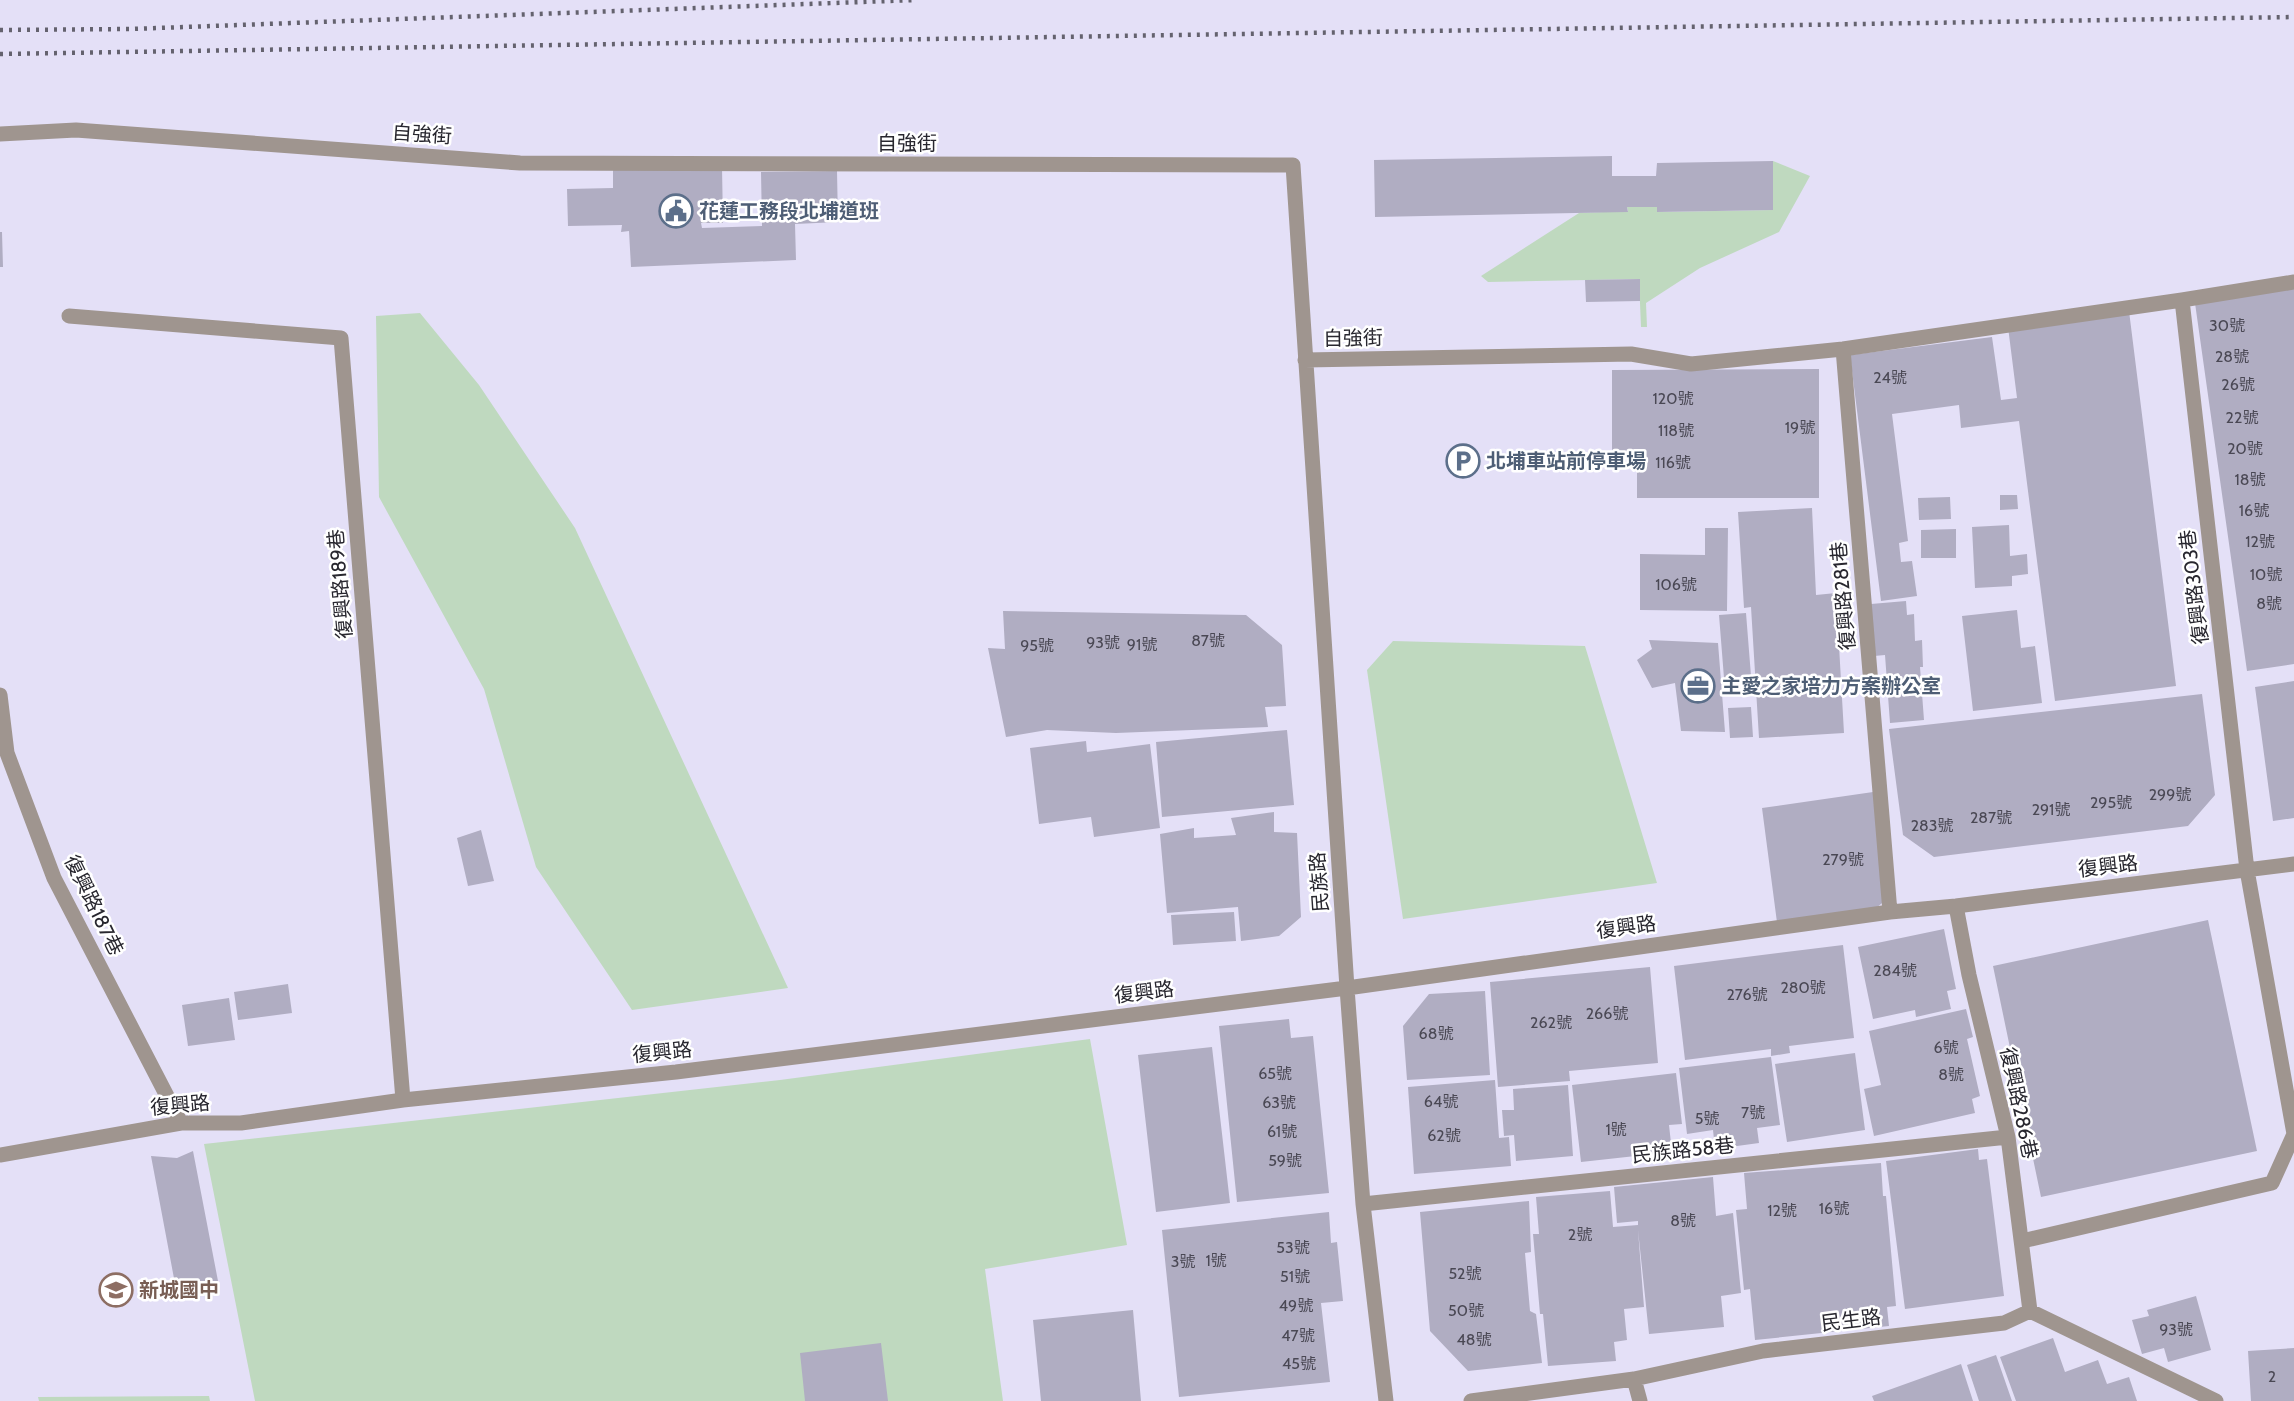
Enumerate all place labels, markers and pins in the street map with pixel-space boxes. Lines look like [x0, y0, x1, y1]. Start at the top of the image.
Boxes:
public building icon: 花蓮工務段北埔道班 [658, 193, 694, 229]
place label: 花蓮工務段北埔道班 [699, 199, 879, 223]
parking icon: 北埔車站前停車場 [1445, 443, 1481, 479]
place label: 北埔車站前停車場 [1486, 449, 1646, 473]
office icon: 主愛之家培力方案辦公室 [1680, 668, 1716, 704]
place label: 主愛之家培力方案辦公室 [1721, 674, 1941, 698]
school or university icon: 新城國中 [98, 1272, 134, 1308]
place label: 新城國中 [139, 1278, 219, 1302]

